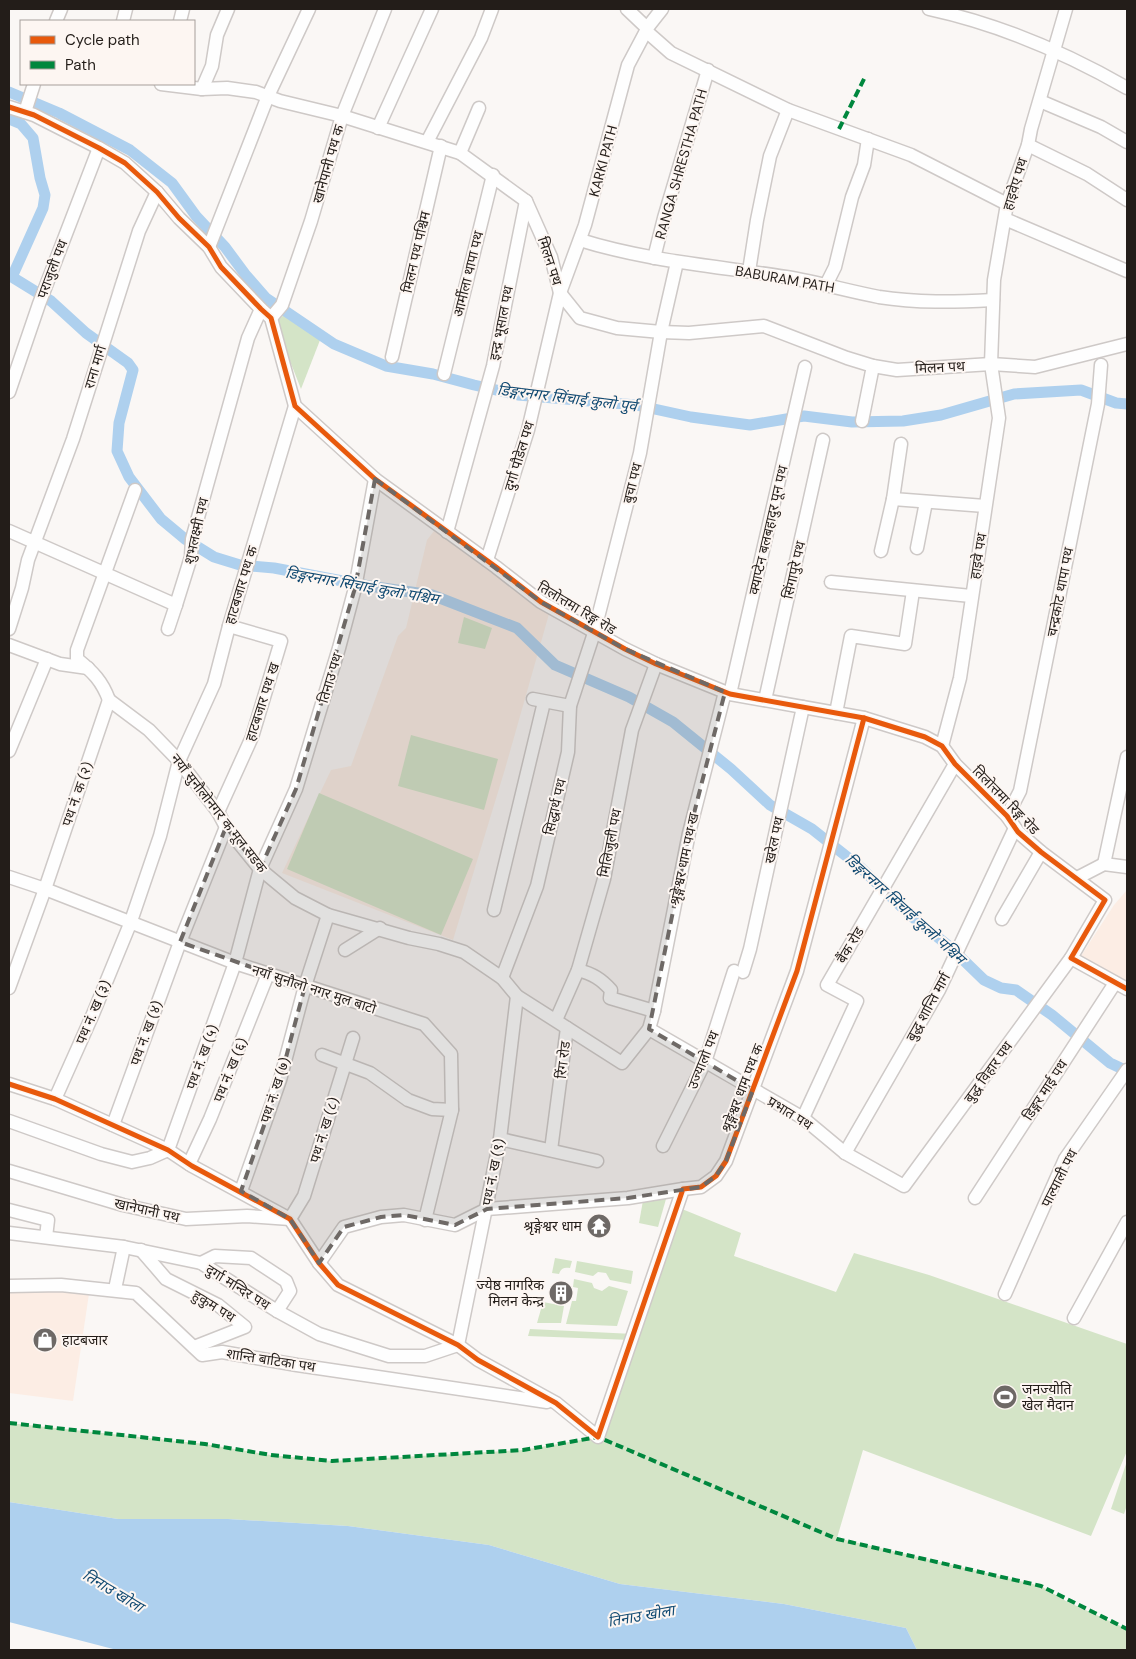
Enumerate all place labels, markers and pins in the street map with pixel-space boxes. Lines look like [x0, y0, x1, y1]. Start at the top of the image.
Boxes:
temple icon: श्रृङ्गेश्वर धाम [586, 1213, 612, 1239]
place label: श्रृङ्गेश्वर धाम [524, 1217, 583, 1236]
place label: ज्येष्ठ नागरिक मिलन केन्द्र [477, 1276, 545, 1310]
building icon: ज्येष्ठ नागरिक मिलन केन्द्र [548, 1280, 574, 1306]
shop icon: हाटबजार [32, 1327, 58, 1353]
place label: हाटबजार [62, 1331, 108, 1349]
place label: जनज्योति खेल मैदान [1022, 1380, 1074, 1414]
sports icon: जनज्योति खेल मैदान [992, 1384, 1018, 1410]

